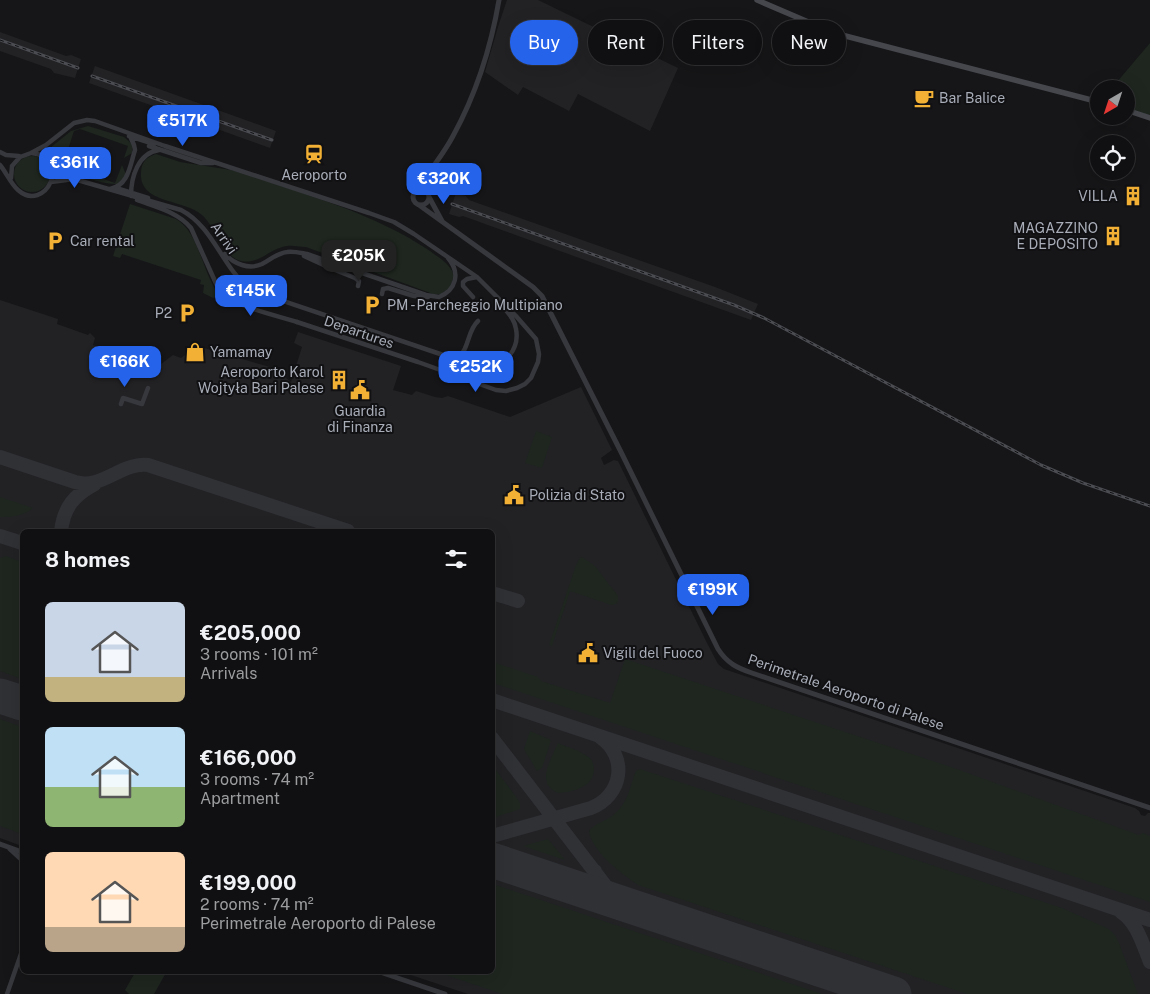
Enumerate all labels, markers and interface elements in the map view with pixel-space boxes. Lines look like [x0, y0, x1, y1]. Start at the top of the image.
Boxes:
chip: Buy [510, 20, 578, 65]
chip: Rent [588, 20, 663, 65]
chip: Filters [673, 20, 762, 65]
chip: New [772, 20, 846, 65]
north arrow [1090, 80, 1135, 125]
map controls [1090, 80, 1135, 180]
cafe icon: Bar Balice [913, 87, 935, 109]
place label: Bar Balice [939, 90, 1005, 106]
pin: €517K [148, 104, 218, 147]
text: €517K [158, 111, 208, 130]
button: locate [1090, 135, 1135, 180]
station icon: Aeroporto [303, 143, 325, 165]
pin: €361K [40, 146, 110, 189]
text: €361K [50, 153, 100, 172]
pin: €320K [409, 162, 479, 205]
place label: Aeroporto [281, 167, 347, 183]
text: €320K [417, 169, 471, 188]
building icon: VILLA [1122, 185, 1144, 207]
place label: VILLA [1078, 188, 1118, 204]
street label: Arrivi [207, 219, 241, 257]
place label: MAGAZZINO E DEPOSITO [1013, 220, 1098, 252]
building icon: MAGAZZINO E DEPOSITO [1102, 225, 1124, 247]
parking icon: Car rental [44, 230, 66, 252]
place label: Car rental [70, 233, 135, 249]
pin: €205K [324, 240, 394, 282]
text: €205K [332, 246, 386, 265]
pin: €145K [216, 274, 286, 317]
text: €145K [226, 281, 276, 300]
parking icon: PM - Parcheggio Multipiano [361, 294, 383, 316]
place label: PM - Parcheggio Multipiano [387, 297, 563, 313]
parking icon: P2 [176, 302, 198, 324]
place label: P2 [155, 305, 172, 321]
street label: Departures [322, 313, 396, 351]
shop icon: Yamamay [184, 341, 206, 363]
place label: Yamamay [210, 344, 273, 360]
pin: €166K [90, 346, 160, 388]
pin: €252K [441, 350, 511, 393]
text: €166K [100, 352, 150, 371]
text: €252K [449, 357, 503, 376]
place label: Aeroporto Karol Wojtyła Bari Palese [198, 364, 324, 396]
building icon: Aeroporto Karol Wojtyła Bari Palese [328, 369, 350, 391]
public building icon: Guardia di Finanza [349, 379, 371, 401]
place label: Guardia di Finanza [327, 403, 393, 435]
public building icon: Polizia di Stato [503, 484, 525, 506]
place label: Polizia di Stato [529, 487, 625, 503]
icon: filters [442, 545, 470, 573]
text: 8 homes [45, 547, 130, 572]
pin: €199K [678, 574, 748, 616]
text: €199K [688, 580, 738, 599]
text: €205,000 [200, 620, 301, 645]
icon: home [85, 622, 145, 682]
public building icon: Vigili del Fuoco [577, 642, 599, 664]
text: 3 rooms · 101 m² [200, 645, 318, 664]
place label: Vigili del Fuoco [603, 645, 703, 661]
street label: Perimetrale Aeroporto di Palese [746, 651, 946, 733]
text: Arrivals [200, 664, 257, 683]
text: €166,000 [200, 745, 297, 770]
icon: home [85, 747, 145, 807]
text: 3 rooms · 74 m² [200, 770, 314, 789]
text: Apartment [200, 789, 280, 808]
text: €199,000 [200, 870, 297, 895]
icon: home [85, 872, 145, 932]
text: 2 rooms · 74 m² [200, 895, 314, 914]
text: Perimetrale Aeroporto di Palese [200, 914, 436, 933]

